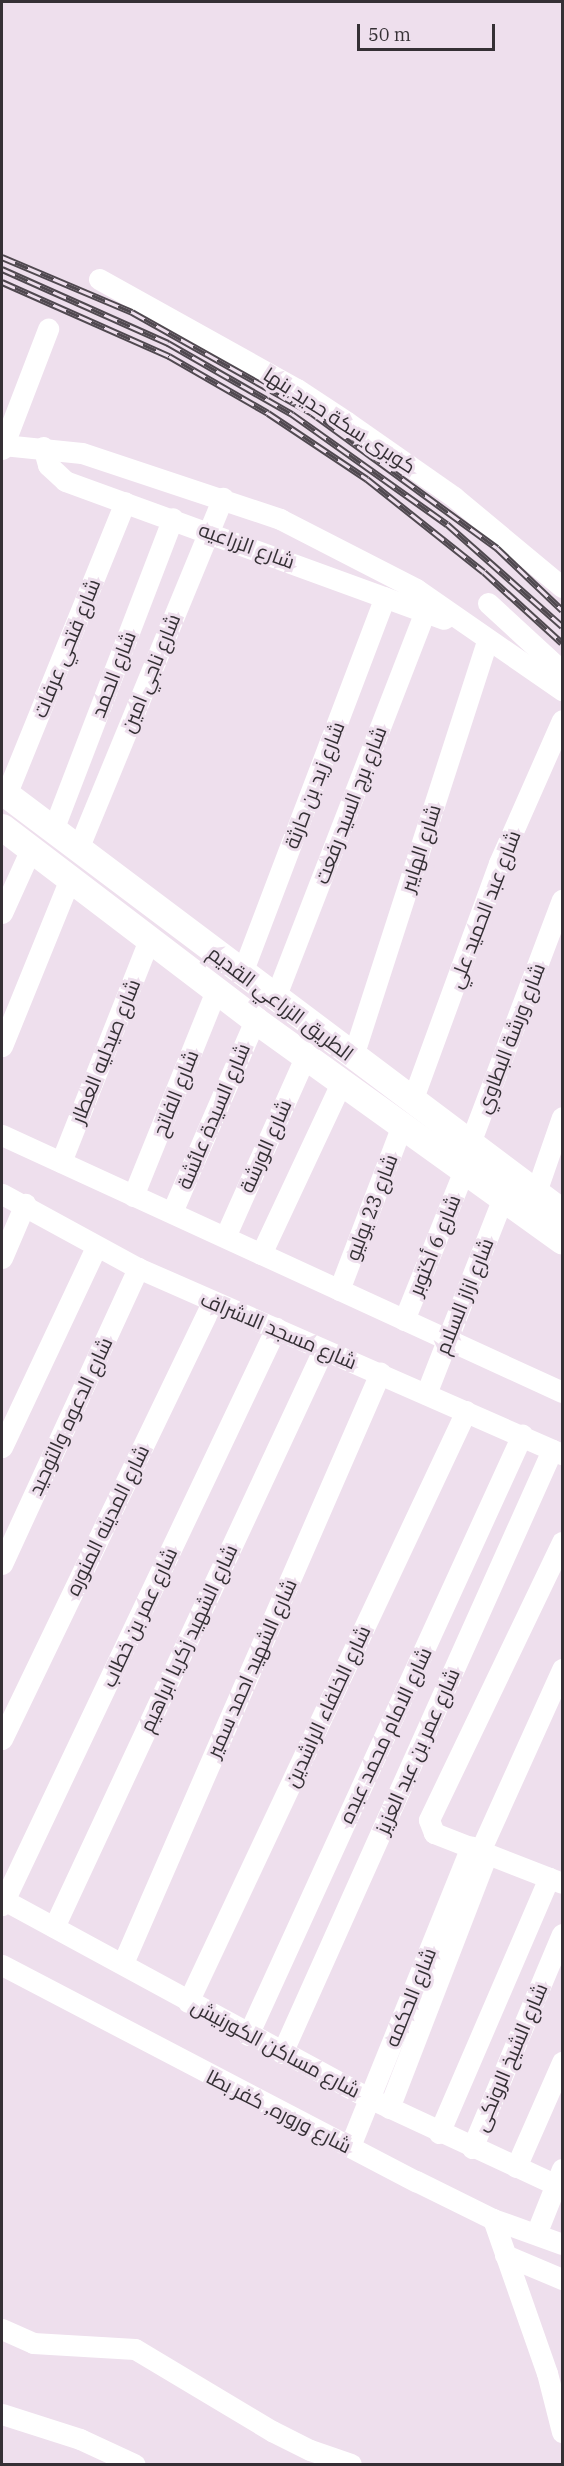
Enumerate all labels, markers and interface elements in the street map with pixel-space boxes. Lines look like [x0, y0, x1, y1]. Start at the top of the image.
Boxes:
scale bar [360, 12, 498, 50]
text: 50 m [368, 23, 411, 46]
street label: كوبرى سكة حديد بنها [259, 362, 421, 478]
street label: شارع الزراعيه [196, 517, 298, 573]
street label: شارع فتحي عرفات [27, 575, 105, 721]
street label: شارع ناجي امين [115, 610, 185, 736]
street label: شارع الحمد [86, 627, 140, 721]
street label: شارع زيد بن حارثة [279, 718, 349, 852]
street label: شارع برج السيد رفعت [309, 723, 391, 887]
street label: شارع الهايبر [395, 801, 445, 895]
street label: شارع عبد الحميد علي [443, 827, 525, 991]
street label: الطريق الزراعي القديم [204, 940, 358, 1066]
street label: شارع ورشة البطاوي [470, 960, 550, 1116]
street label: شارع صيدليه العطار [65, 975, 145, 1127]
street label: شارع السيدة عائشة [171, 1039, 255, 1193]
street label: شارع الفاتح [147, 1046, 203, 1140]
street label: شارع الورشة [234, 1096, 296, 1196]
street label: شارع 23 يوليو [340, 1150, 402, 1264]
street label: شارع 6 أكتوبر [403, 1191, 465, 1299]
street label: شارع ازاز السلام [430, 1234, 498, 1358]
street label: شارع مسجد الاشراف [197, 1286, 361, 1374]
street label: شارع الدعوه والتوحيد [23, 1333, 117, 1499]
street label: شارع المدينه المنوره [60, 1441, 154, 1599]
street label: شارع الشهيد زكريا ابراهيم [134, 1540, 242, 1736]
street label: شارع عمر بن خطاب [96, 1543, 182, 1691]
street label: شارع الشهيد احمد سمير [201, 1575, 301, 1761]
street label: شارع الخلفاء الراشدين [279, 1621, 375, 1791]
street label: شارع الامام محمد عبده [334, 1643, 436, 1827]
street label: شارع عمر بن عبد العزيز [370, 1664, 464, 1838]
street label: شارع الحكمه [379, 1944, 441, 2050]
street label: شارع الشيخ الرونكى [468, 1979, 552, 2135]
street label: شارع مساكن الكورنيش [188, 1993, 364, 2103]
street label: شارع وروره, كفر بطا [202, 2064, 356, 2158]

